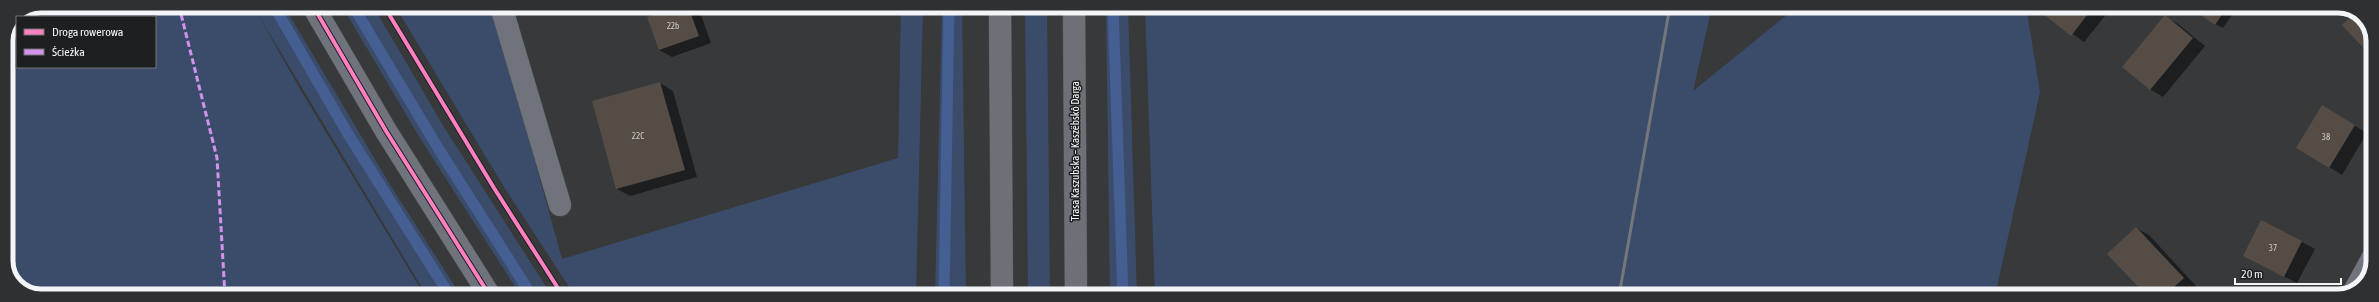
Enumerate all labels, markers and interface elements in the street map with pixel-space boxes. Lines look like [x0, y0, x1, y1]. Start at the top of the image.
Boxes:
legend [16, 16, 156, 68]
house number: 22b [667, 21, 679, 31]
text: Droga rowerowa [52, 25, 123, 39]
text: Ścieżka [52, 45, 85, 59]
street label: Trasa Kaszubska – Kaszëbskô Darga [1069, 81, 1081, 221]
house number: 22C [632, 131, 644, 141]
house number: 38 [2322, 132, 2330, 142]
house number: 37 [2269, 243, 2277, 253]
scale bar [2235, 260, 2341, 286]
text: 20 m [2241, 267, 2263, 281]

